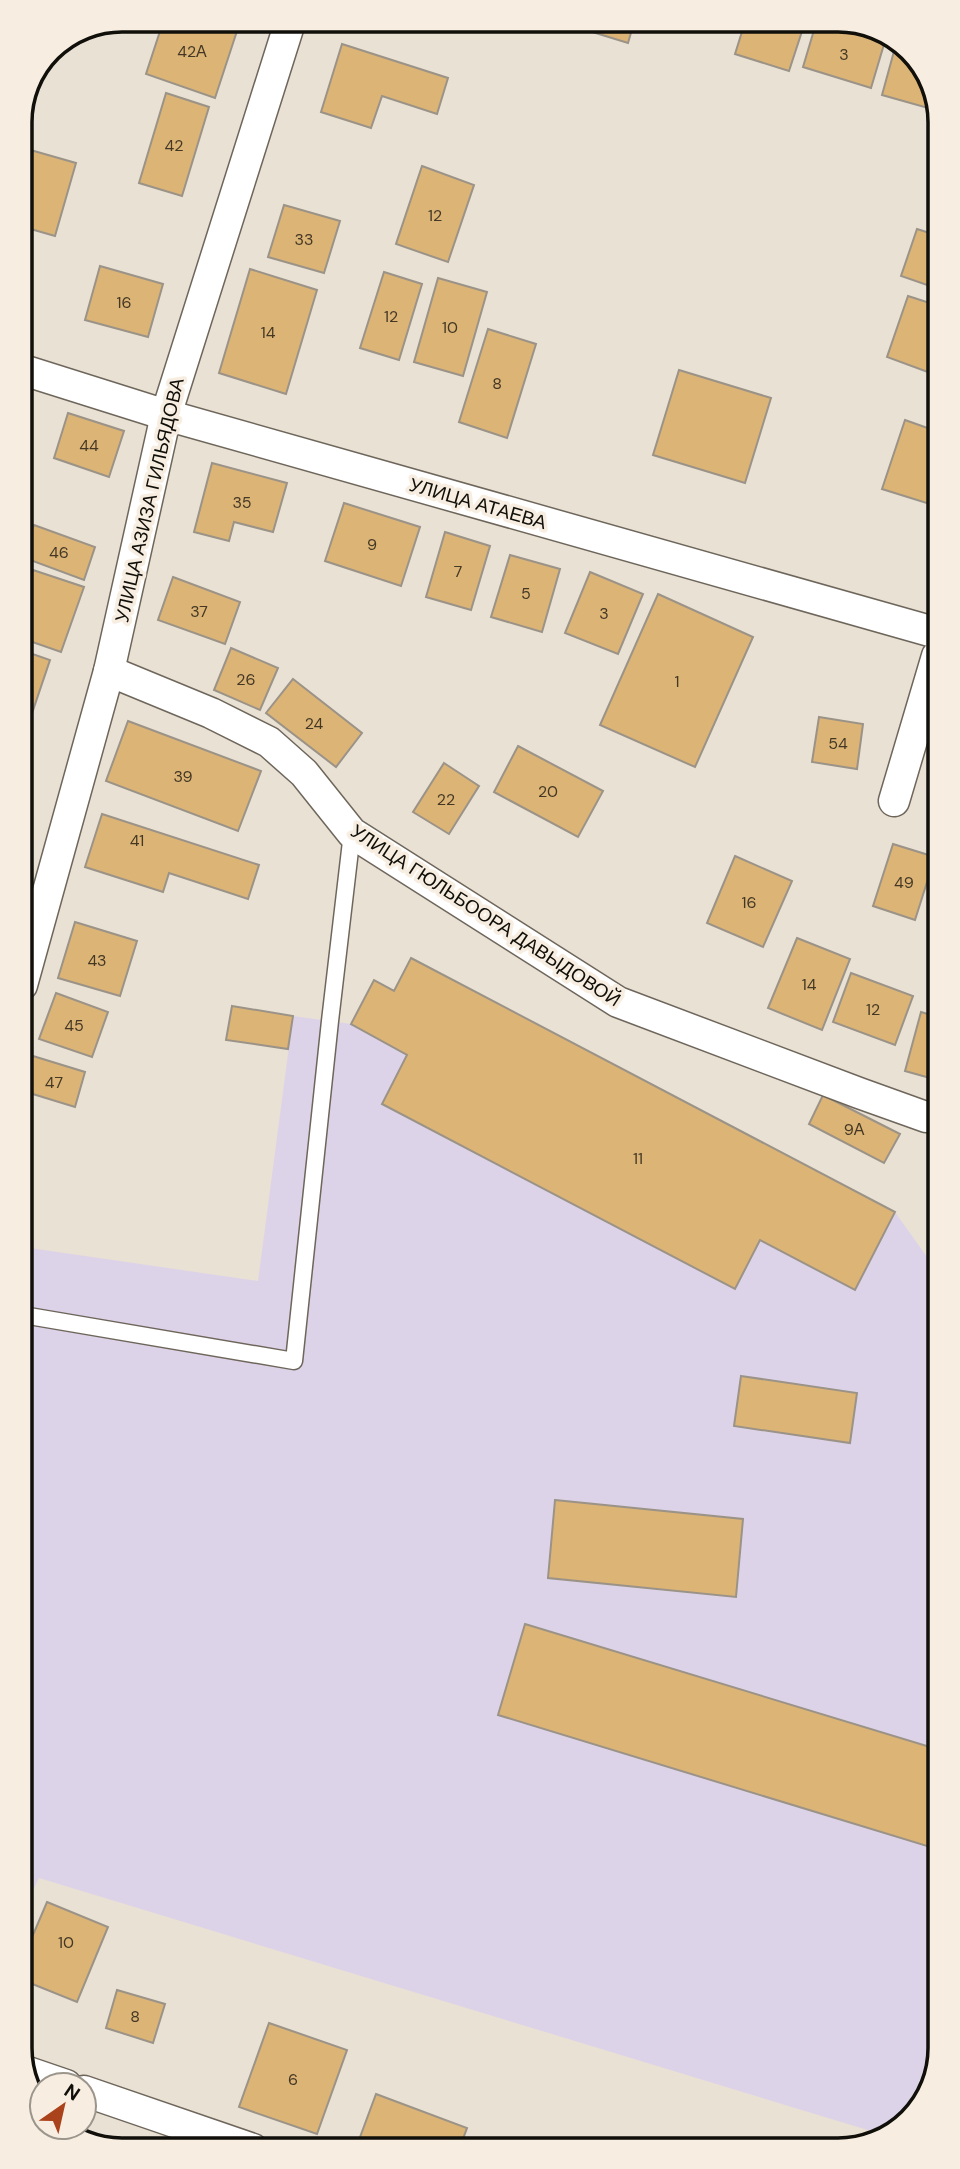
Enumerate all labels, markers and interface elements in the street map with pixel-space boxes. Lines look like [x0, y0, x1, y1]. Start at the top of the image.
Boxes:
house number: 42А [177, 41, 207, 62]
house number: 3 [839, 44, 849, 65]
house number: 42 [165, 135, 183, 156]
house number: 12 [428, 205, 442, 226]
house number: 33 [295, 229, 313, 250]
house number: 16 [116, 292, 132, 313]
house number: 12 [384, 306, 398, 327]
house number: 10 [442, 317, 458, 338]
house number: 14 [261, 322, 276, 343]
house number: 8 [492, 373, 502, 394]
street label: УЛИЦА АЗИЗА ГИЛЬЯДОВА [109, 375, 190, 625]
house number: 44 [79, 435, 99, 456]
street label: УЛИЦА АТАЕВА [406, 472, 550, 535]
house number: 35 [232, 492, 252, 513]
house number: 9 [367, 534, 377, 555]
house number: 46 [49, 542, 69, 563]
house number: 7 [454, 561, 462, 582]
house number: 5 [521, 583, 531, 604]
house number: 37 [190, 601, 208, 622]
house number: 3 [599, 603, 609, 624]
house number: 26 [236, 669, 256, 690]
house number: 1 [675, 671, 680, 692]
house number: 24 [305, 713, 324, 734]
house number: 54 [828, 733, 848, 754]
house number: 39 [173, 766, 193, 787]
house number: 20 [538, 781, 558, 802]
house number: 22 [437, 789, 455, 810]
street label: УЛИЦА ГЮЛЬБООРА ДАВЫДОВОЙ [346, 819, 625, 1012]
house number: 41 [130, 830, 144, 851]
house number: 49 [894, 872, 914, 893]
house number: 16 [741, 892, 757, 913]
house number: 43 [87, 950, 107, 971]
house number: 14 [802, 974, 817, 995]
house number: 12 [866, 999, 880, 1020]
house number: 45 [64, 1015, 84, 1036]
house number: 47 [45, 1072, 63, 1093]
house number: 9А [844, 1119, 865, 1140]
house number: 11 [633, 1148, 643, 1169]
house number: 10 [58, 1932, 74, 1953]
house number: 8 [130, 2006, 140, 2027]
house number: 6 [288, 2069, 298, 2090]
north arrow [28, 2071, 98, 2141]
text: N [59, 2078, 85, 2107]

